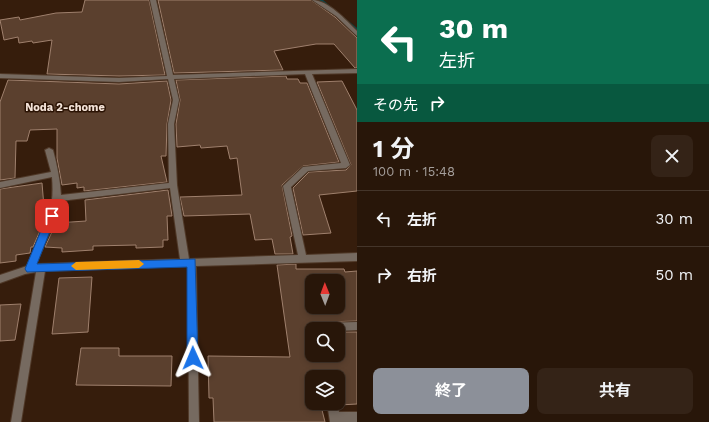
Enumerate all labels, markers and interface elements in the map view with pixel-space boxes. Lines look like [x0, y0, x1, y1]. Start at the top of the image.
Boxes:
text: 30 m [439, 12, 508, 45]
icon: left [373, 16, 425, 68]
text: 左折 [439, 50, 475, 71]
icon: right [426, 92, 448, 114]
text: その先 [373, 96, 418, 114]
district label: Noda 2-chome [25, 101, 105, 114]
text: 1 分 [373, 135, 414, 163]
button: close [651, 135, 693, 177]
text: 100 m · 15:48 [373, 164, 455, 179]
pin [35, 199, 69, 233]
icon: arrive [41, 205, 63, 227]
icon: left [373, 208, 395, 230]
text: 30 m [656, 210, 693, 228]
text: 左折 [407, 211, 437, 229]
icon: right [373, 264, 395, 286]
text: 50 m [656, 266, 693, 284]
text: 右折 [407, 267, 437, 285]
north arrow [305, 274, 345, 314]
map controls [305, 274, 345, 410]
button: search [305, 322, 345, 362]
position arrow [172, 337, 214, 379]
button: 終了 [373, 368, 529, 414]
button: 共有 [537, 368, 693, 414]
button: layers [305, 370, 345, 410]

